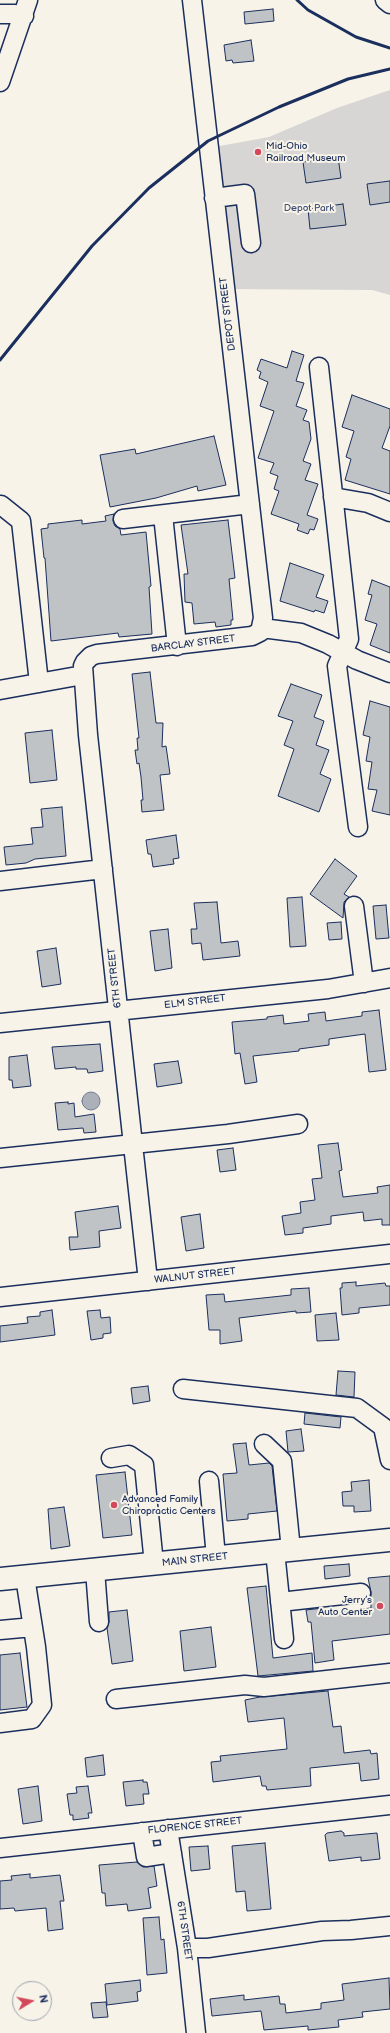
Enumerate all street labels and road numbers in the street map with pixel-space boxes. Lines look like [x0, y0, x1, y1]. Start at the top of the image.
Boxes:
street label: DEPOT STREET [218, 276, 238, 352]
street label: BARCLAY STREET [150, 633, 236, 655]
street label: 6TH STREET [106, 947, 124, 1009]
street label: ELM STREET [164, 992, 226, 1012]
street label: WALNUT STREET [154, 1266, 236, 1286]
street label: MAIN STREET [161, 1551, 229, 1569]
street label: FLORENCE STREET [147, 1815, 243, 1837]
street label: 6TH STREET [174, 1900, 194, 1962]

